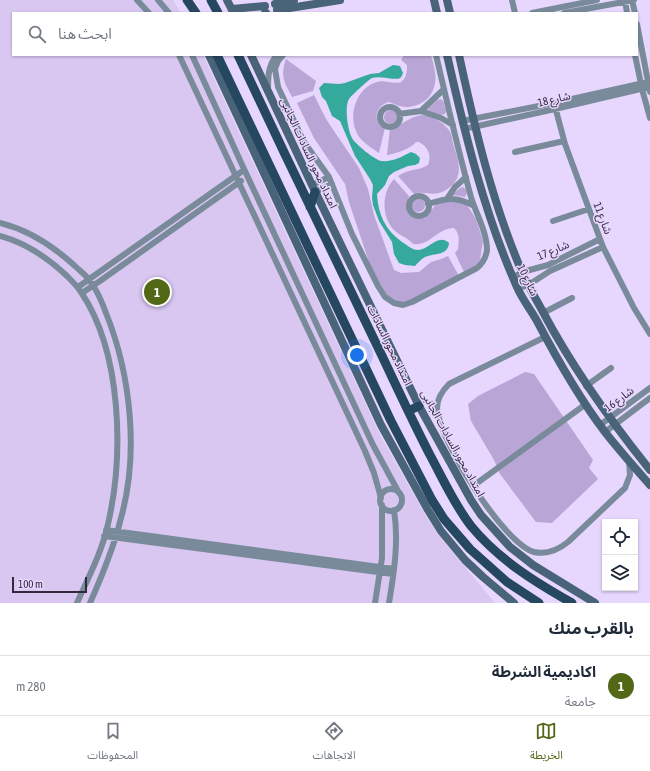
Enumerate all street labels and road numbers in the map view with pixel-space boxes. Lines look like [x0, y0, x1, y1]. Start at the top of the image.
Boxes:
street label: شارع 18 [536, 89, 572, 111]
street label: امتداد محور السادات الجانبى [277, 96, 340, 210]
street label: شارع 11 [590, 200, 615, 237]
street label: شارع 17 [535, 238, 572, 264]
street label: شارع 10 [514, 262, 541, 299]
street label: امتداد محور السادات [364, 303, 415, 388]
street label: شارع 16 [602, 384, 637, 415]
street label: امتداد محور السادات الجانبى [418, 388, 487, 499]

